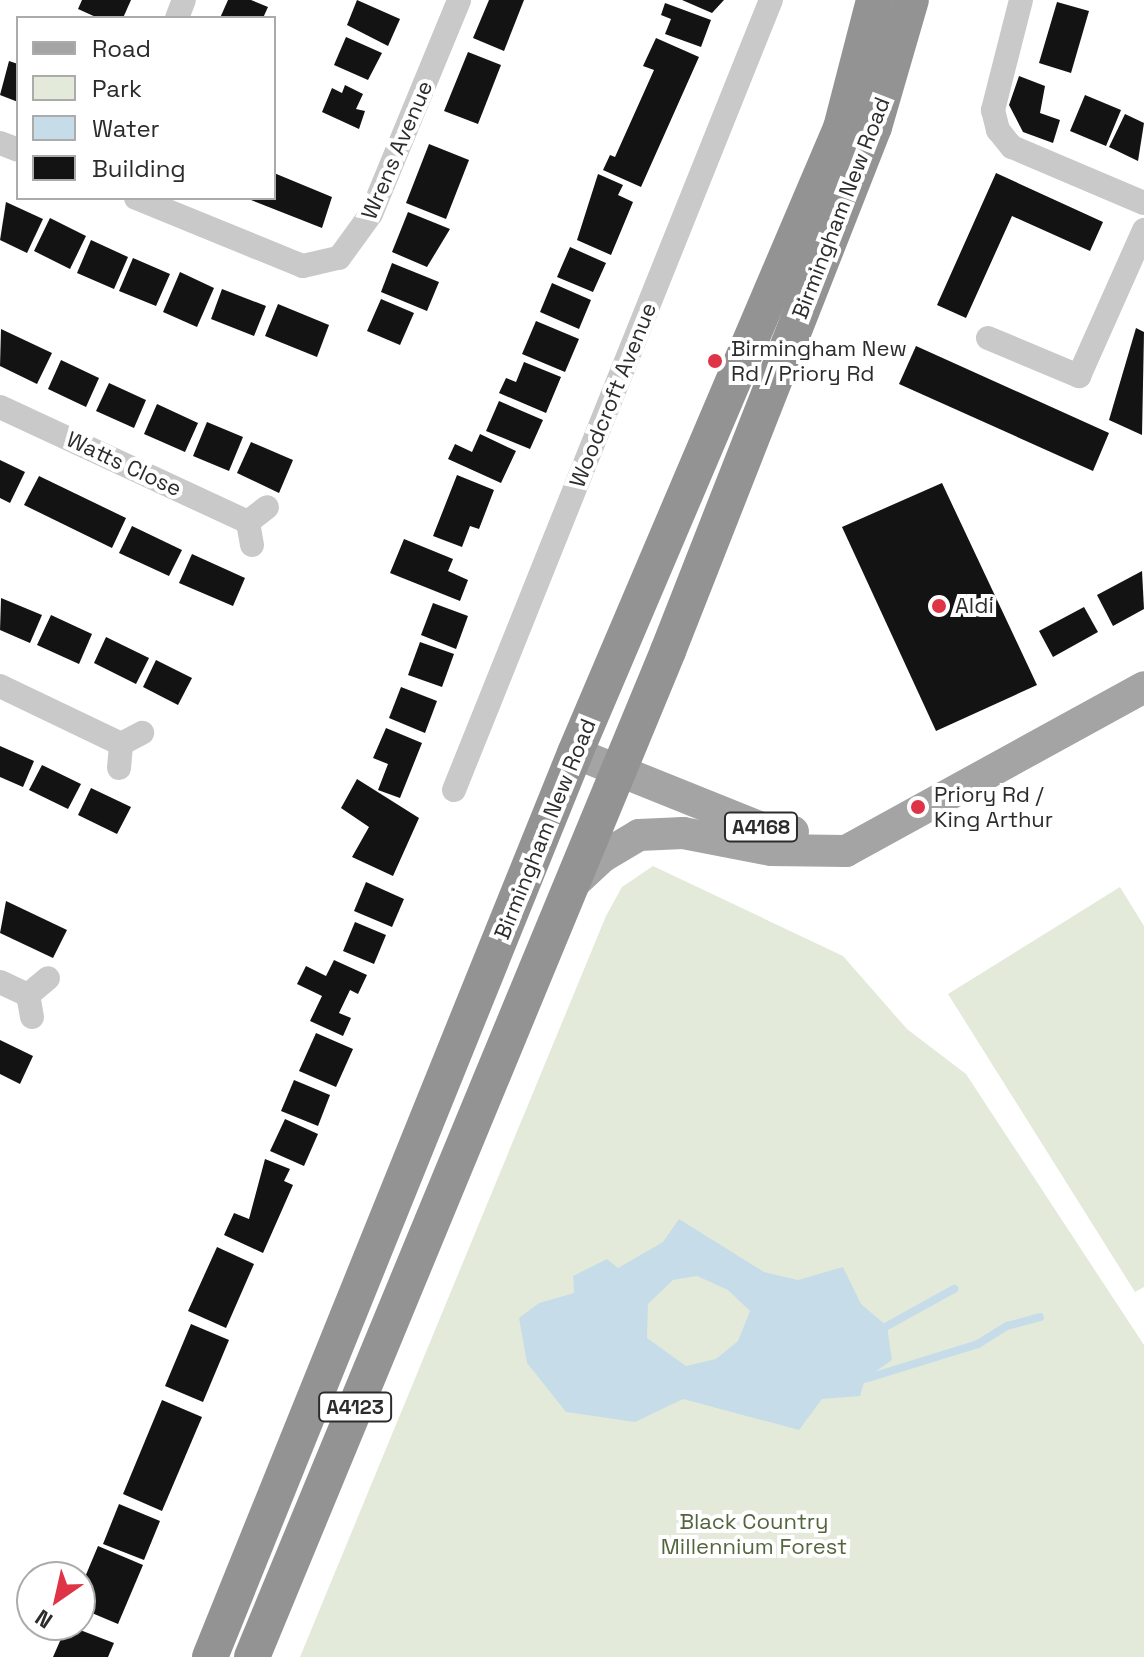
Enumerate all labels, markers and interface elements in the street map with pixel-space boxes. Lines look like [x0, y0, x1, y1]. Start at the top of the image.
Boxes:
legend [16, 16, 276, 200]
text: Road [92, 33, 151, 64]
text: Park [92, 73, 142, 104]
street label: Wrens Avenue [356, 76, 438, 224]
street label: Birmingham New Road [786, 93, 896, 323]
text: Water [92, 113, 160, 144]
text: Building [92, 153, 186, 184]
street label: Woodcroft Avenue [564, 299, 662, 491]
place label: Birmingham New Rd / Priory Rd [731, 335, 907, 386]
marker: Birmingham New Rd / Priory Rd [706, 352, 724, 370]
street label: Watts Close [62, 426, 186, 502]
place label: Aldi [955, 593, 994, 619]
marker: Aldi [930, 597, 948, 615]
street label: Birmingham New Road [489, 715, 601, 943]
place label: Priory Rd / King Arthur [934, 781, 1053, 832]
marker: Priory Rd / King Arthur [909, 798, 927, 816]
road number: A4168 [723, 811, 799, 843]
road number: A4123 [317, 1391, 393, 1423]
park label: Black Country Millennium Forest [661, 1508, 847, 1560]
north arrow [16, 1561, 96, 1641]
text: N [30, 1604, 58, 1635]

